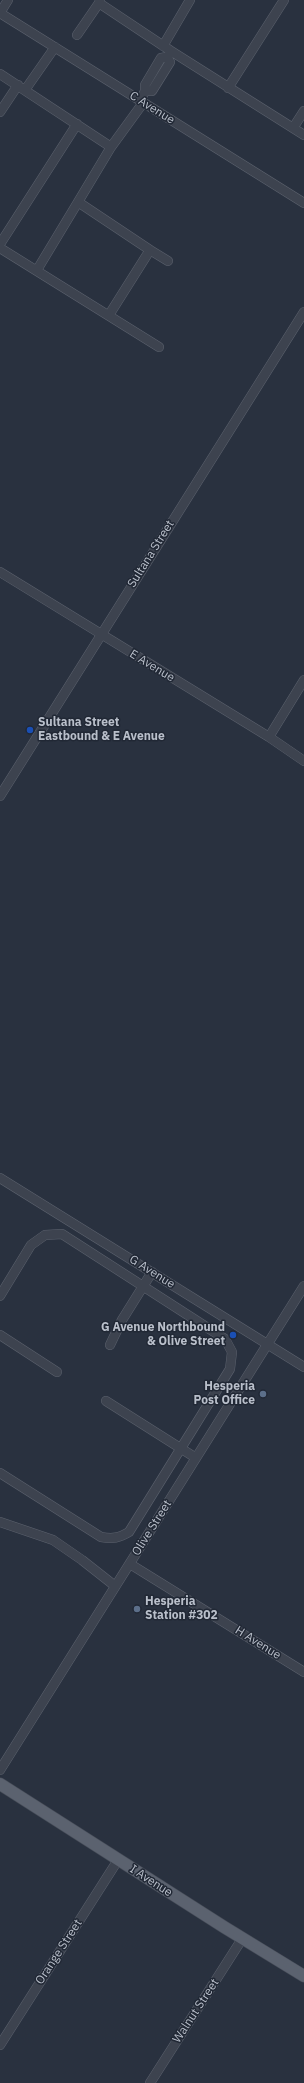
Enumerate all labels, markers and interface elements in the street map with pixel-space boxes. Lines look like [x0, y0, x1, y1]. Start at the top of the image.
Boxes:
street label: C Avenue [127, 89, 177, 127]
street label: Sultana Street [125, 518, 177, 590]
street label: E Avenue [127, 647, 177, 685]
place label: Sultana Street Eastbound & E Avenue [38, 716, 165, 744]
marker: Sultana Street Eastbound & E Avenue [25, 725, 35, 735]
street label: G Avenue [126, 1252, 178, 1292]
place label: G Avenue Northbound & Olive Street [101, 1321, 225, 1349]
marker: G Avenue Northbound & Olive Street [228, 1330, 238, 1340]
place label: Hesperia Post Office [194, 1380, 255, 1408]
marker: Hesperia Post Office [258, 1389, 268, 1399]
street label: Olive Street [129, 1498, 175, 1558]
place label: Hesperia Station #302 [145, 1595, 218, 1623]
marker: Hesperia Station #302 [132, 1604, 142, 1614]
street label: H Avenue [232, 1623, 284, 1663]
street label: I Avenue [127, 1862, 175, 1900]
street label: Orange Street [33, 1917, 85, 1987]
street label: Walnut Street [170, 1976, 222, 2046]

